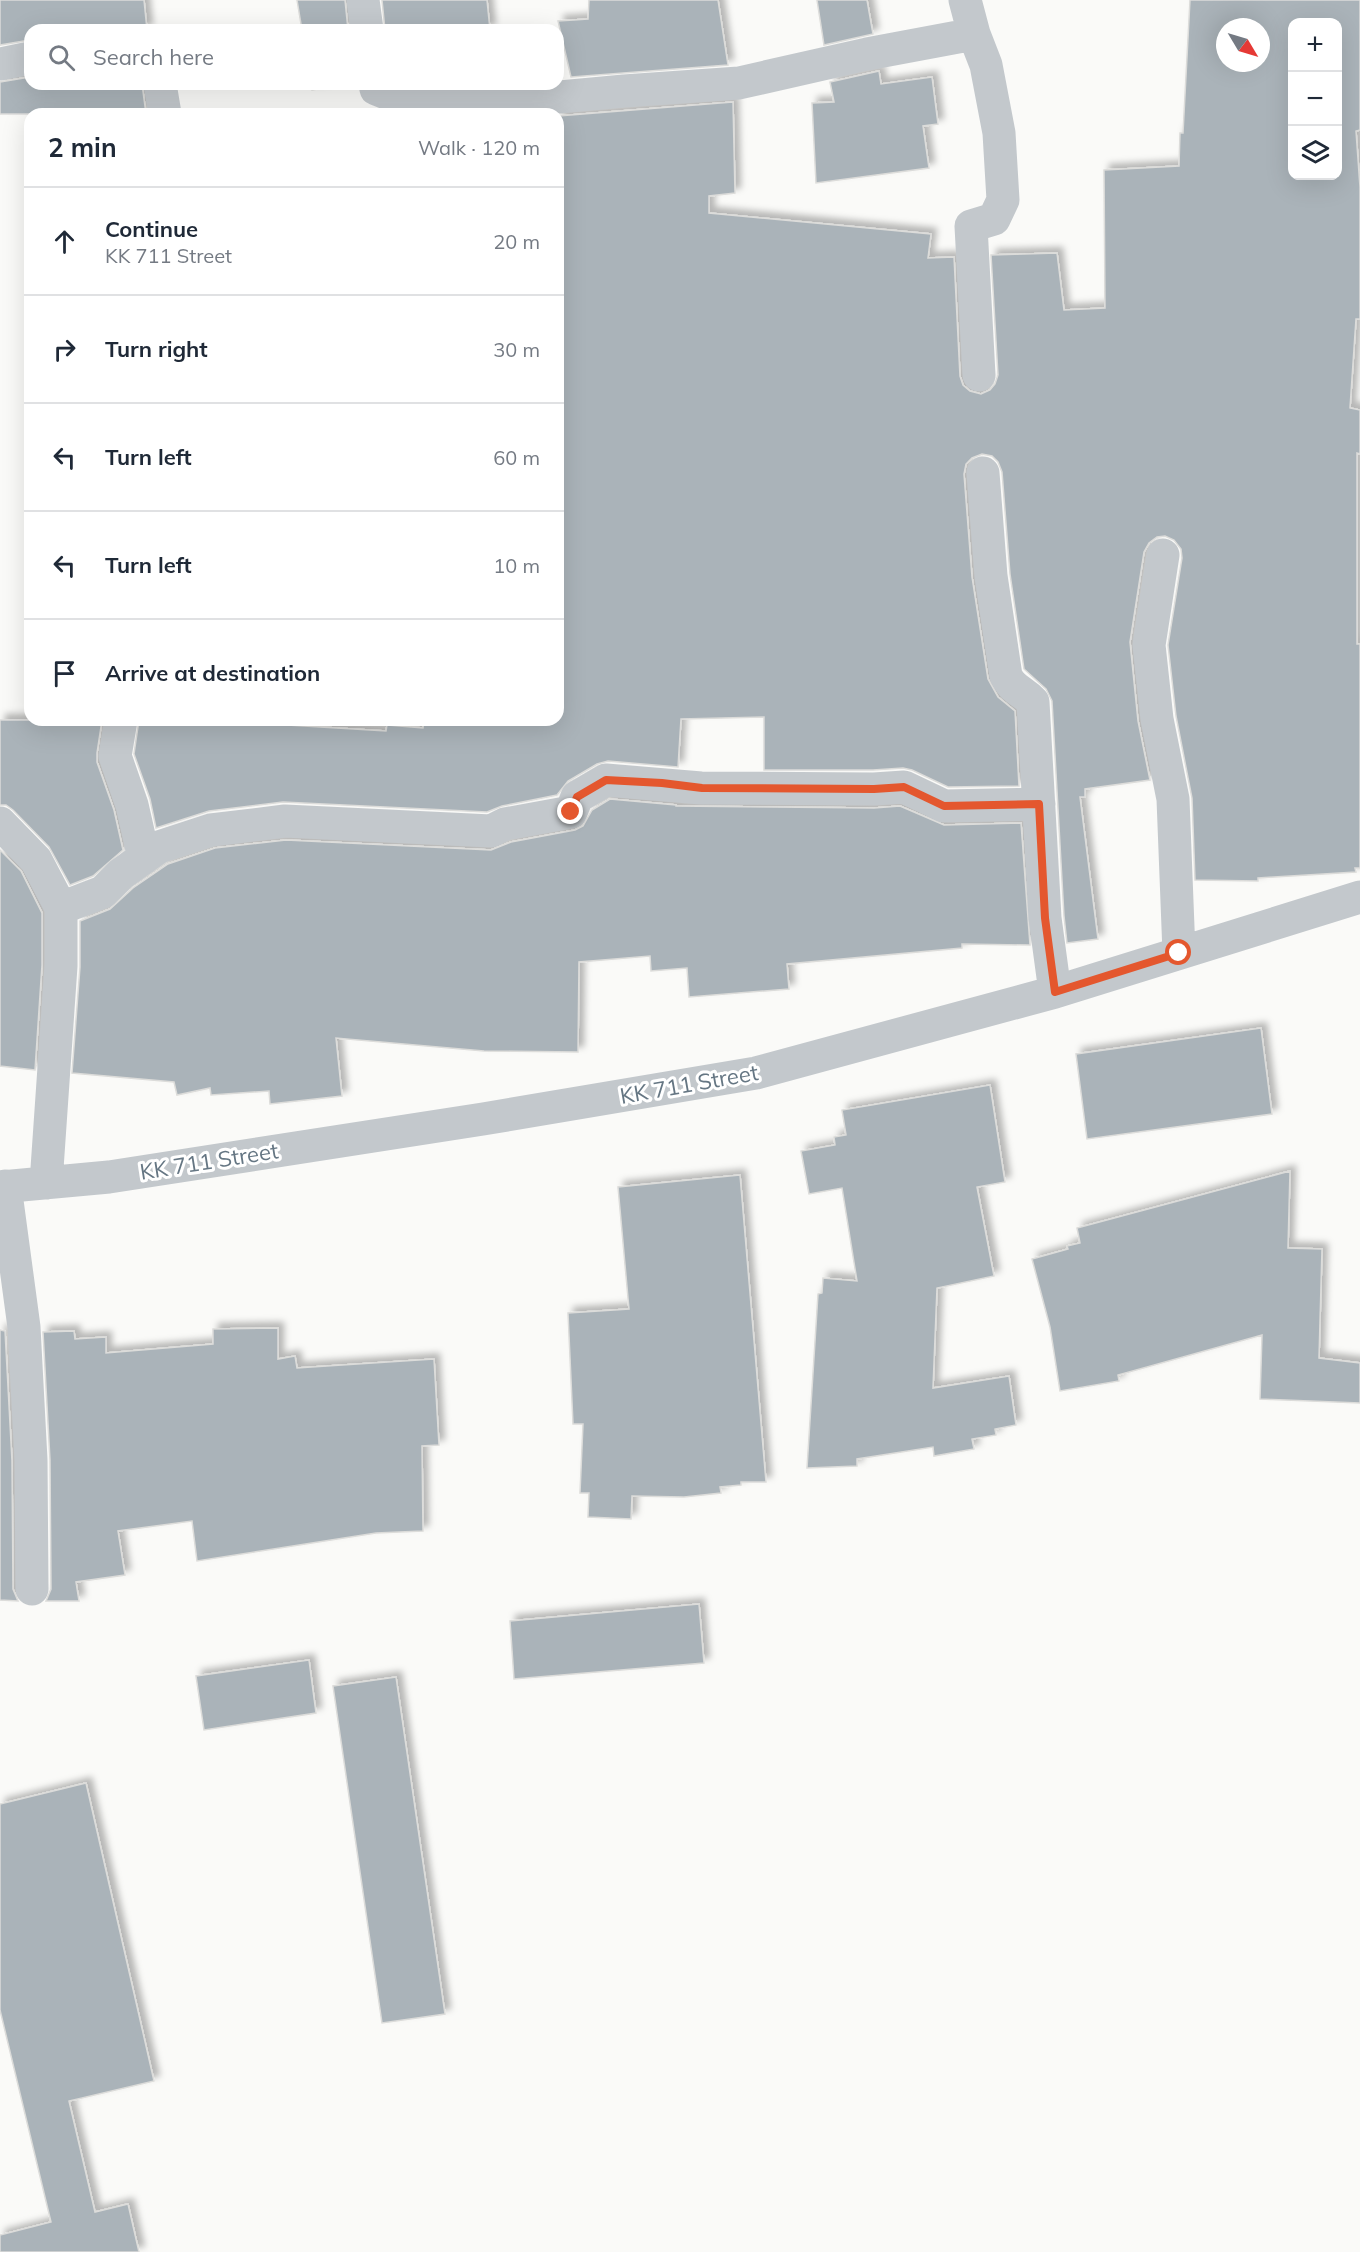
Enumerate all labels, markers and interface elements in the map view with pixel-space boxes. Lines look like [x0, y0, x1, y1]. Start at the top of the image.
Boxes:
north arrow [1216, 18, 1270, 72]
map controls [1288, 18, 1342, 180]
button: + [1288, 18, 1342, 72]
search box [24, 24, 564, 90]
icon: search [45, 41, 78, 74]
text: Search here [93, 43, 214, 71]
button: − [1288, 72, 1342, 126]
button: layers [1288, 126, 1342, 180]
text: 2 min [48, 131, 117, 164]
text: Walk · 120 m [418, 135, 540, 160]
text: Continue [105, 215, 198, 243]
icon: ahead [48, 225, 81, 258]
text: 20 m [493, 229, 540, 254]
text: KK 711 Street [105, 243, 232, 268]
icon: right [48, 333, 81, 366]
text: Turn right [105, 335, 208, 363]
text: 30 m [493, 337, 540, 362]
icon: left [48, 441, 81, 474]
text: Turn left [105, 443, 192, 471]
text: 60 m [493, 445, 540, 470]
icon: left [48, 549, 81, 582]
text: Turn left [105, 551, 192, 579]
text: 10 m [493, 553, 540, 578]
icon: arrive [48, 657, 81, 690]
text: Arrive at destination [105, 659, 320, 687]
route end [557, 798, 583, 824]
route start [1165, 939, 1191, 965]
street label: KK 711 Street [618, 1058, 761, 1110]
street label: KK 711 Street [138, 1136, 281, 1186]

